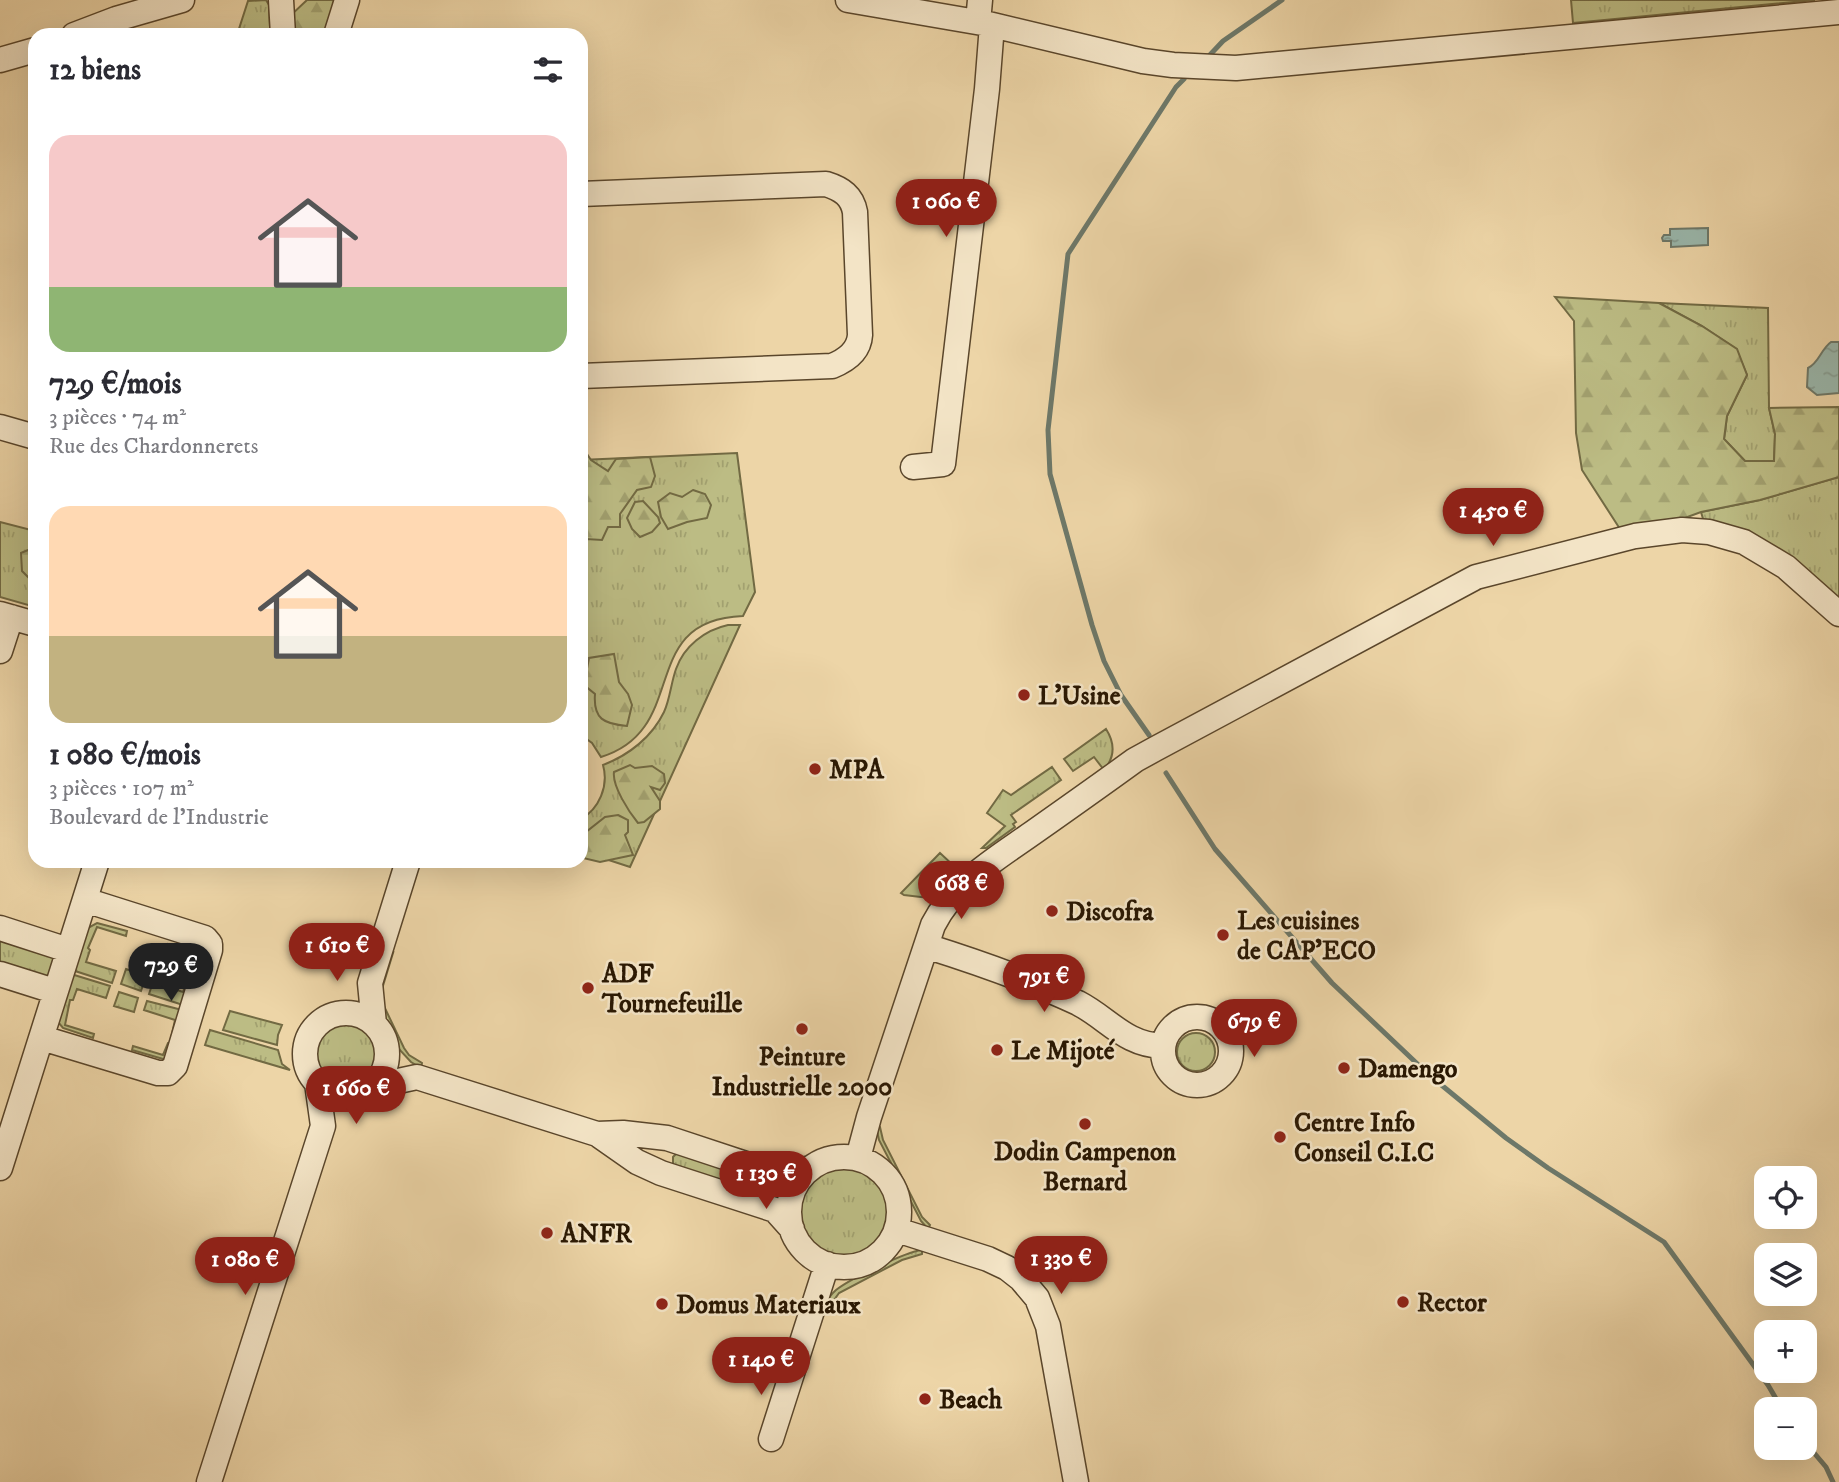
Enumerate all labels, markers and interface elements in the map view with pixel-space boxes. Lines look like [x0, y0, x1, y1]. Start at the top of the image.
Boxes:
icon: filters [529, 51, 567, 89]
text: 12 biens [49, 52, 141, 89]
icon: home [245, 180, 371, 306]
pin: 1 060 € [881, 180, 1011, 239]
text: 1 060 € [912, 187, 980, 216]
text: 729 €/mois [49, 366, 181, 403]
text: 3 pièces · 74 m² [49, 403, 186, 432]
text: Rue des Chardonnerets [49, 432, 258, 461]
pin: 1 450 € [1428, 489, 1558, 548]
text: 1 450 € [1459, 496, 1527, 525]
icon: home [245, 551, 371, 677]
place label: L'Usine [1038, 680, 1121, 713]
marker: L'Usine [1016, 687, 1032, 703]
text: 1 080 €/mois [49, 737, 201, 774]
place label: MPA [829, 754, 885, 787]
marker: MPA [807, 761, 823, 777]
text: 3 pièces · 107 m² [49, 774, 194, 803]
text: Boulevard de l'Industrie [49, 803, 269, 832]
pin: 668 € [912, 862, 1010, 921]
text: 668 € [934, 869, 988, 898]
place label: Discofra [1066, 896, 1154, 929]
marker: Discofra [1044, 903, 1060, 919]
place label: Les cuisines de CAP'ECO [1237, 905, 1376, 968]
pin: 1 610 € [272, 923, 402, 983]
marker: Les cuisines de CAP'ECO [1215, 927, 1231, 943]
text: 1 610 € [305, 931, 369, 960]
pin: 729 € [122, 944, 220, 1003]
text: 729 € [144, 951, 198, 980]
pin: 791 € [995, 954, 1093, 1014]
place label: ADF Tournefeuille [601, 958, 743, 1021]
text: 791 € [1019, 962, 1069, 991]
marker: ADF Tournefeuille [580, 980, 596, 996]
pin: 679 € [1205, 1000, 1303, 1059]
text: 679 € [1227, 1007, 1281, 1036]
marker: Peinture Industrielle 2000 [794, 1021, 810, 1037]
place label: Le Mijoté [1011, 1035, 1116, 1068]
place label: Peinture Industrielle 2000 [712, 1041, 892, 1104]
marker: Le Mijoté [989, 1042, 1005, 1058]
place label: Damengo [1358, 1053, 1458, 1086]
marker: Damengo [1336, 1060, 1352, 1076]
pin: 1 660 € [291, 1066, 421, 1126]
text: 1 660 € [322, 1074, 390, 1103]
place label: Centre Info Conseil C.I.C [1294, 1107, 1434, 1170]
marker: Dodin Campenon Bernard [1077, 1116, 1093, 1132]
marker: Centre Info Conseil C.I.C [1272, 1129, 1288, 1145]
place label: Dodin Campenon Bernard [994, 1136, 1177, 1199]
pin: 1 130 € [701, 1152, 831, 1211]
text: 1 130 € [735, 1159, 797, 1188]
map controls [1754, 1166, 1817, 1460]
button: locate [1754, 1166, 1817, 1229]
place label: ANFR [560, 1218, 633, 1251]
marker: ANFR [539, 1225, 555, 1241]
pin: 1 330 € [996, 1236, 1126, 1296]
pin: 1 080 € [180, 1238, 310, 1297]
button: layers [1754, 1243, 1817, 1306]
text: 1 330 € [1030, 1244, 1092, 1273]
text: 1 080 € [211, 1245, 279, 1274]
place label: Rector [1417, 1287, 1487, 1320]
place label: Domus Materiaux [676, 1289, 861, 1322]
marker: Rector [1395, 1294, 1411, 1310]
marker: Domus Materiaux [654, 1296, 670, 1312]
button: + [1754, 1320, 1817, 1383]
pin: 1 140 € [696, 1338, 826, 1397]
text: 1 140 € [728, 1345, 794, 1374]
place label: Beach [939, 1384, 1002, 1417]
marker: Beach [917, 1391, 933, 1407]
button: − [1754, 1397, 1817, 1460]

